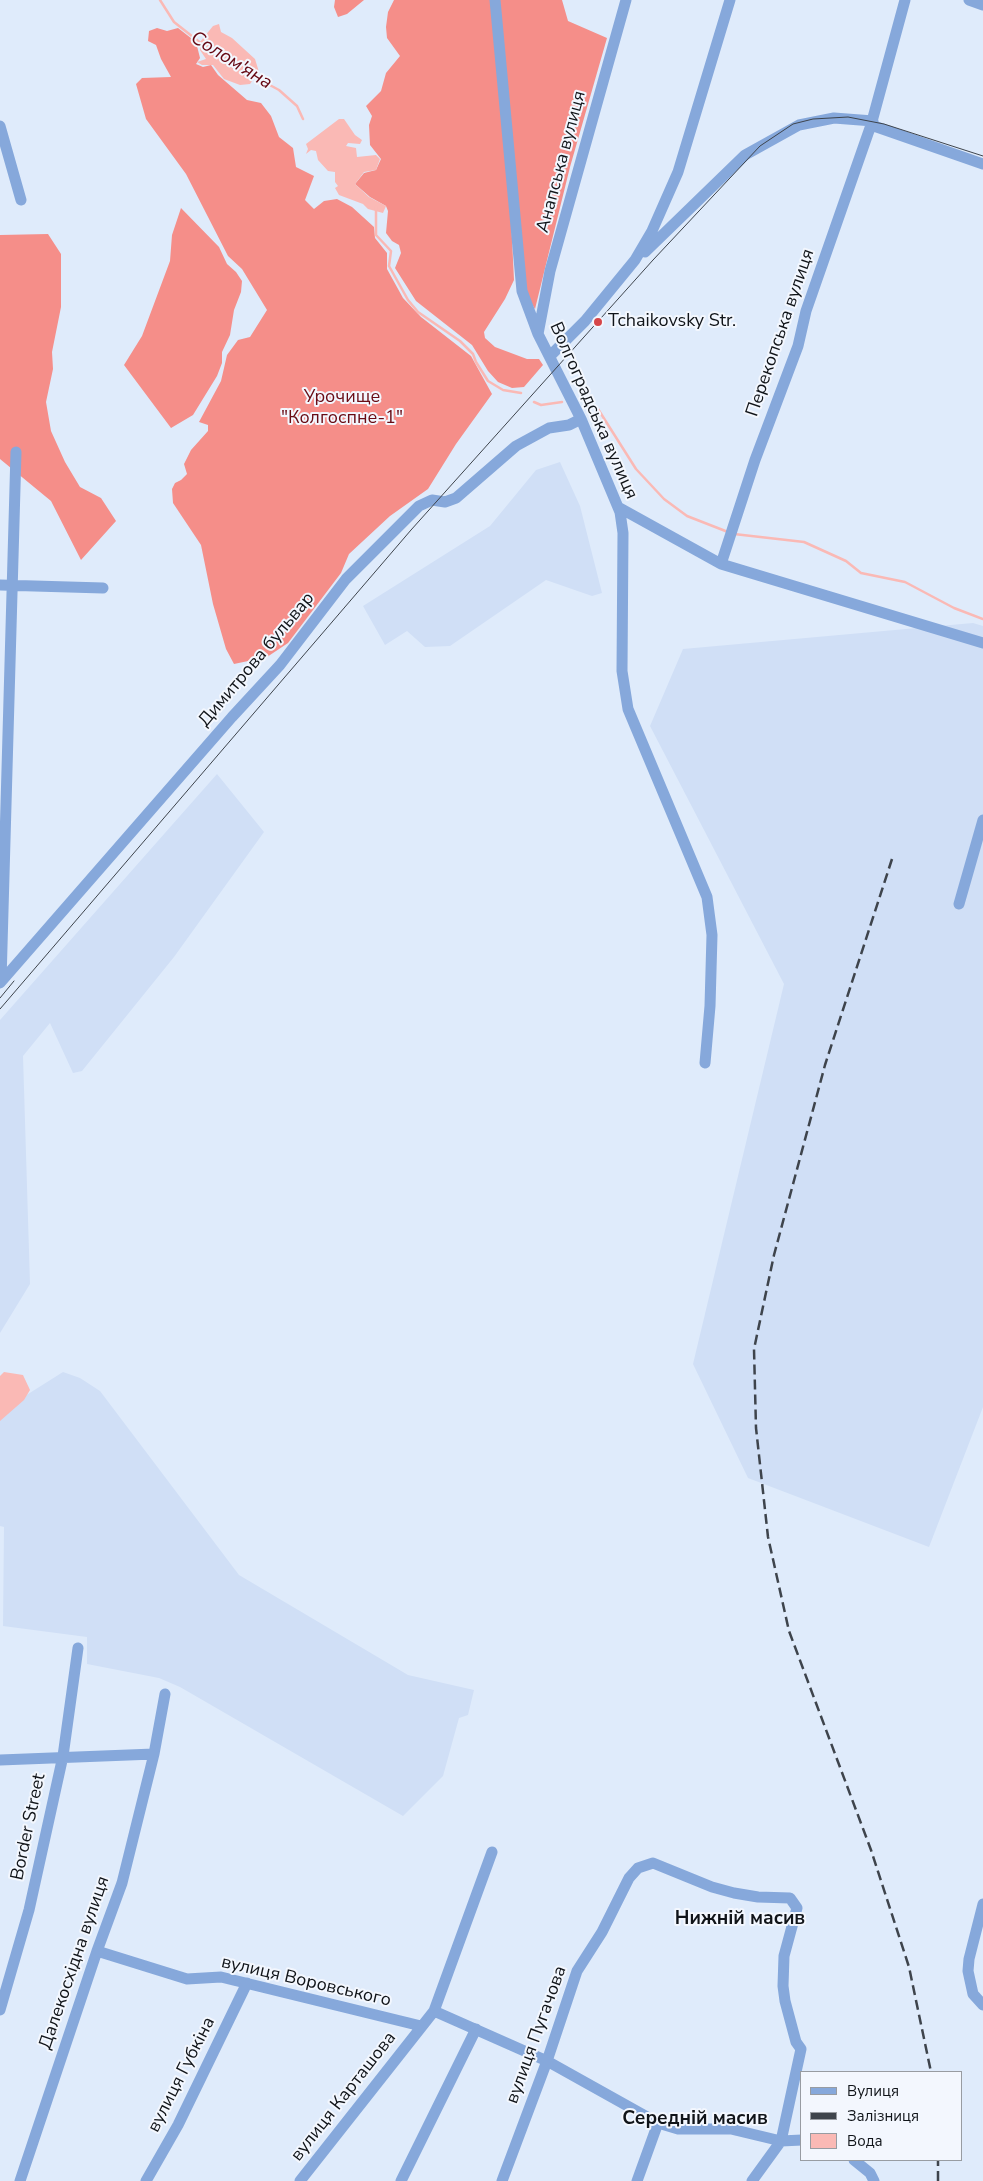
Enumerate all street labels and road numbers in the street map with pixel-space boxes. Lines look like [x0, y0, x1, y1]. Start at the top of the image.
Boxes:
street label: Анапська вулиця [533, 89, 591, 235]
street label: Перекопська вулиця [742, 246, 820, 420]
street label: Волгоградська вулиця [544, 319, 642, 503]
street label: Димитрова бульвар [194, 588, 320, 732]
street label: Border Street [7, 1772, 51, 1882]
street label: Далекосхідна вулиця [35, 1874, 115, 2052]
street label: вулиця Воровського [219, 1952, 393, 2012]
street label: вулиця Пугачова [502, 1963, 572, 2107]
street label: вулиця Губкіна [144, 2014, 220, 2136]
street label: вулиця Карташова [287, 2028, 401, 2166]

